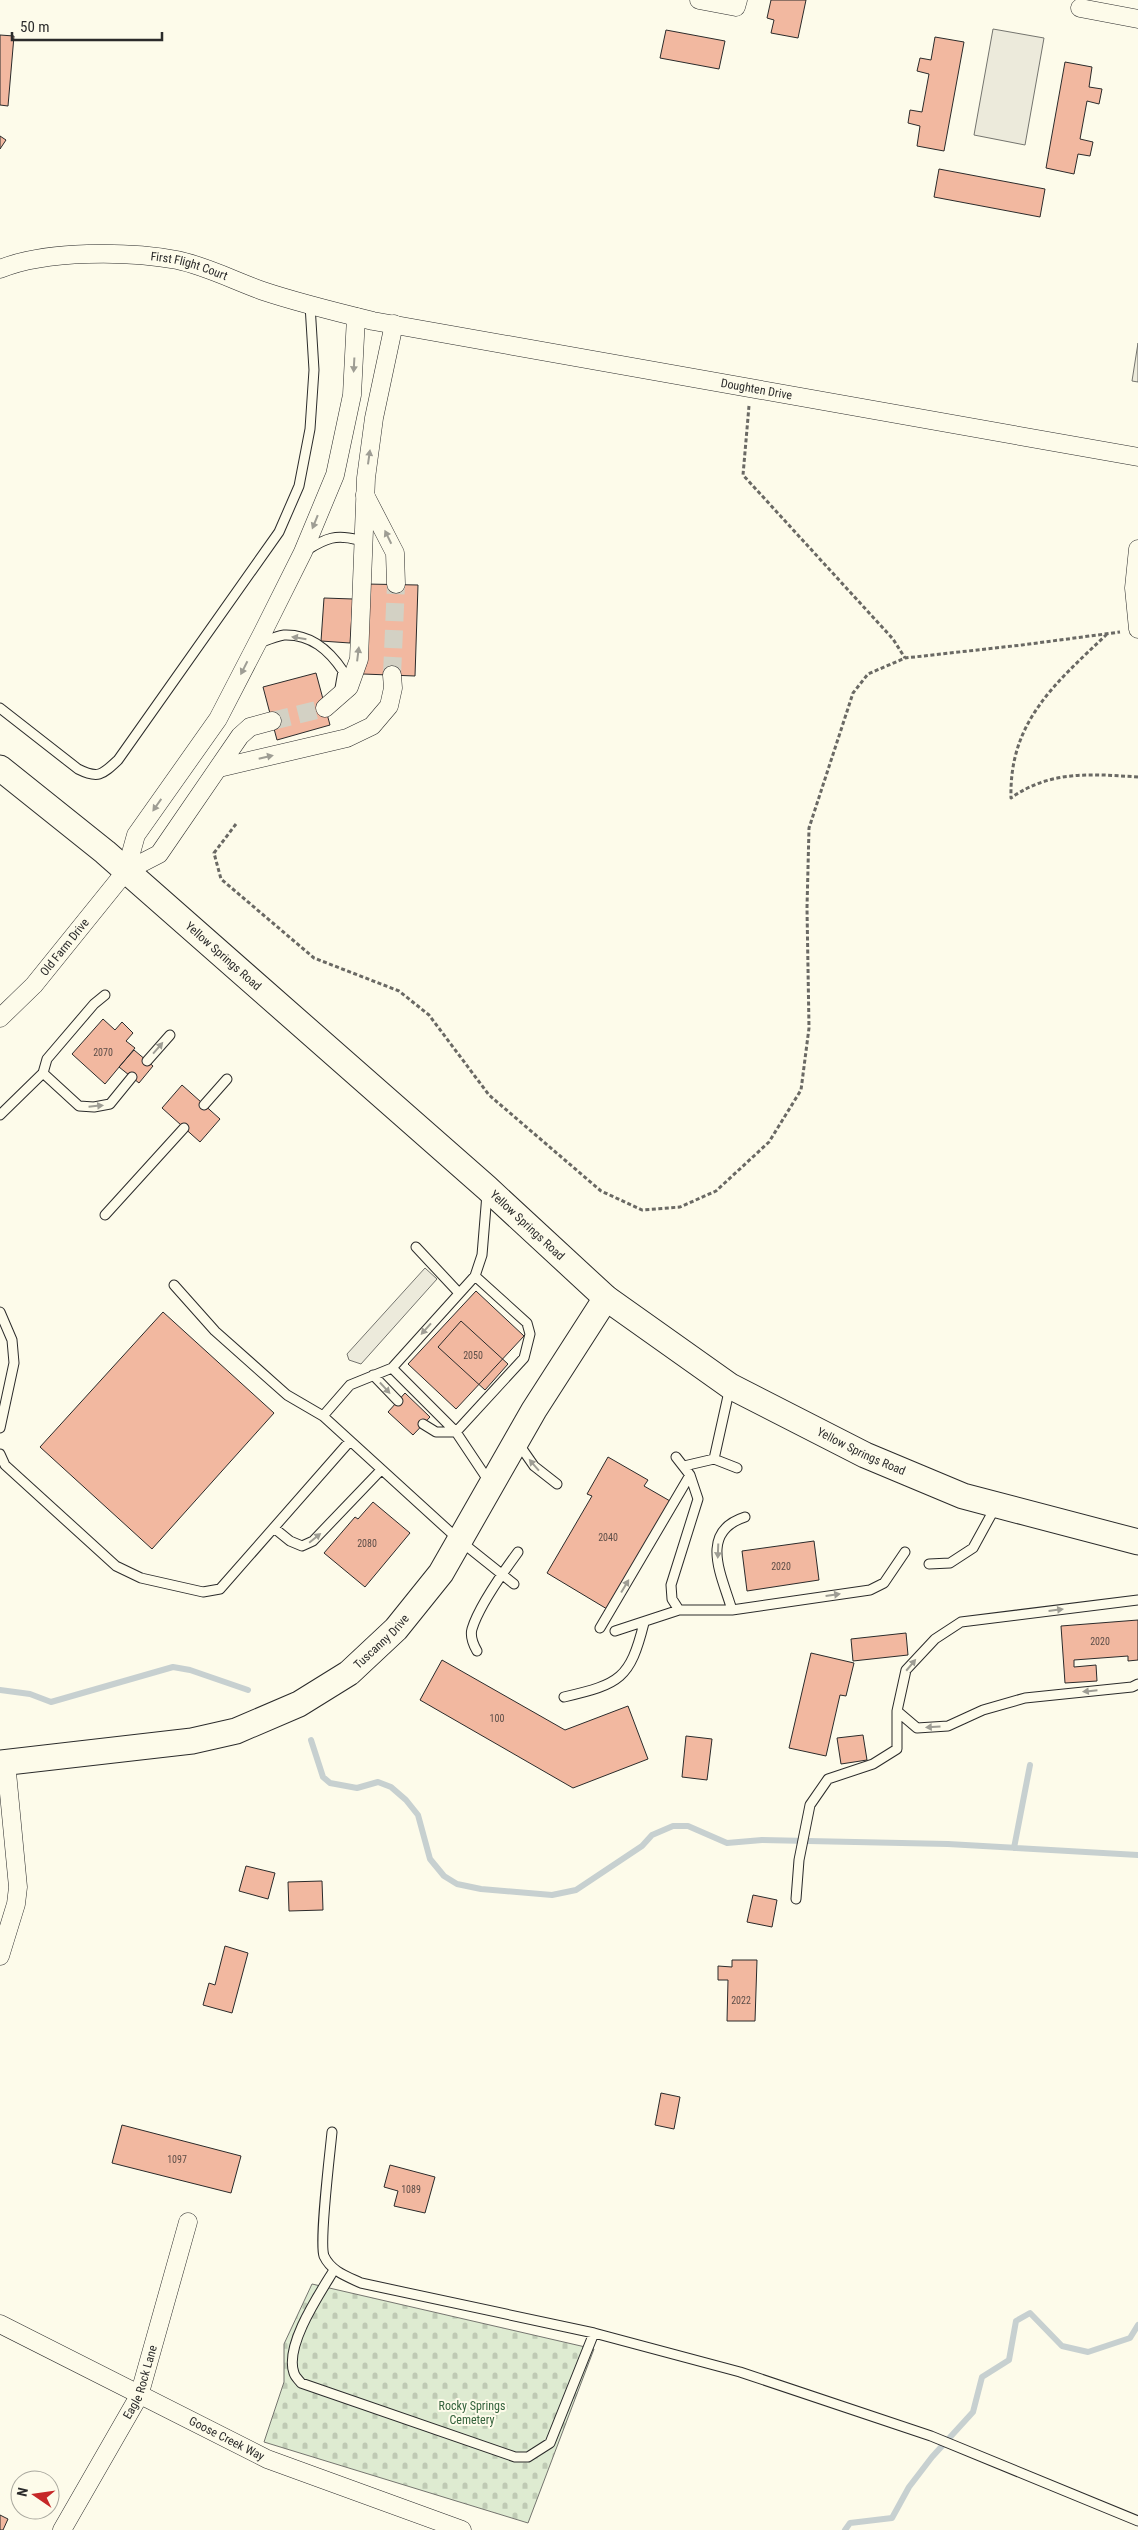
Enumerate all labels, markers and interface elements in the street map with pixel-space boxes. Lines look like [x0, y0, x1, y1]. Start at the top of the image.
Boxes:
scale bar [12, 10, 162, 42]
text: 50 m [20, 18, 50, 36]
street label: First Flight Court [150, 249, 230, 283]
one-way arrow [349, 358, 357, 374]
street label: Doughten Drive [720, 376, 794, 402]
one-way arrow [365, 449, 373, 465]
one-way arrow [311, 515, 319, 529]
one-way arrow [383, 530, 392, 545]
one-way arrow [291, 633, 307, 641]
one-way arrow [355, 646, 363, 662]
one-way arrow [240, 661, 248, 676]
one-way arrow [258, 753, 274, 761]
one-way arrow [152, 798, 162, 812]
street label: Old Farm Drive [37, 915, 92, 979]
street label: Yellow Springs Road [182, 919, 264, 993]
one-way arrow [153, 1041, 164, 1054]
house number: 2070 [93, 1047, 113, 1058]
one-way arrow [88, 1102, 104, 1110]
street label: Yellow Springs Road [487, 1187, 567, 1263]
one-way arrow [420, 1323, 432, 1335]
house number: 2050 [463, 1350, 483, 1361]
one-way arrow [379, 1382, 391, 1394]
street label: Yellow Springs Road [815, 1425, 908, 1478]
one-way arrow [529, 1458, 540, 1471]
one-way arrow [308, 1532, 321, 1543]
house number: 2040 [598, 1532, 618, 1543]
house number: 2080 [357, 1538, 377, 1549]
one-way arrow [713, 1544, 721, 1560]
house number: 2020 [771, 1561, 791, 1572]
one-way arrow [620, 1580, 629, 1593]
one-way arrow [825, 1591, 841, 1599]
one-way arrow [1048, 1606, 1064, 1614]
street label: Tuscanny Drive [351, 1611, 412, 1672]
house number: 2020 [1090, 1636, 1110, 1647]
one-way arrow [905, 1659, 916, 1672]
one-way arrow [1082, 1687, 1098, 1695]
house number: 100 [490, 1713, 504, 1724]
one-way arrow [925, 1724, 941, 1732]
house number: 2022 [731, 1995, 751, 2006]
house number: 1097 [167, 2154, 187, 2165]
house number: 1089 [401, 2184, 421, 2195]
street label: Eagle Rock Lane [120, 2343, 160, 2422]
park label: Rocky Springs Cemetery [439, 2399, 505, 2427]
street label: Goose Creek Way [187, 2414, 267, 2463]
north arrow [10, 2470, 60, 2520]
text: N [14, 2486, 31, 2498]

